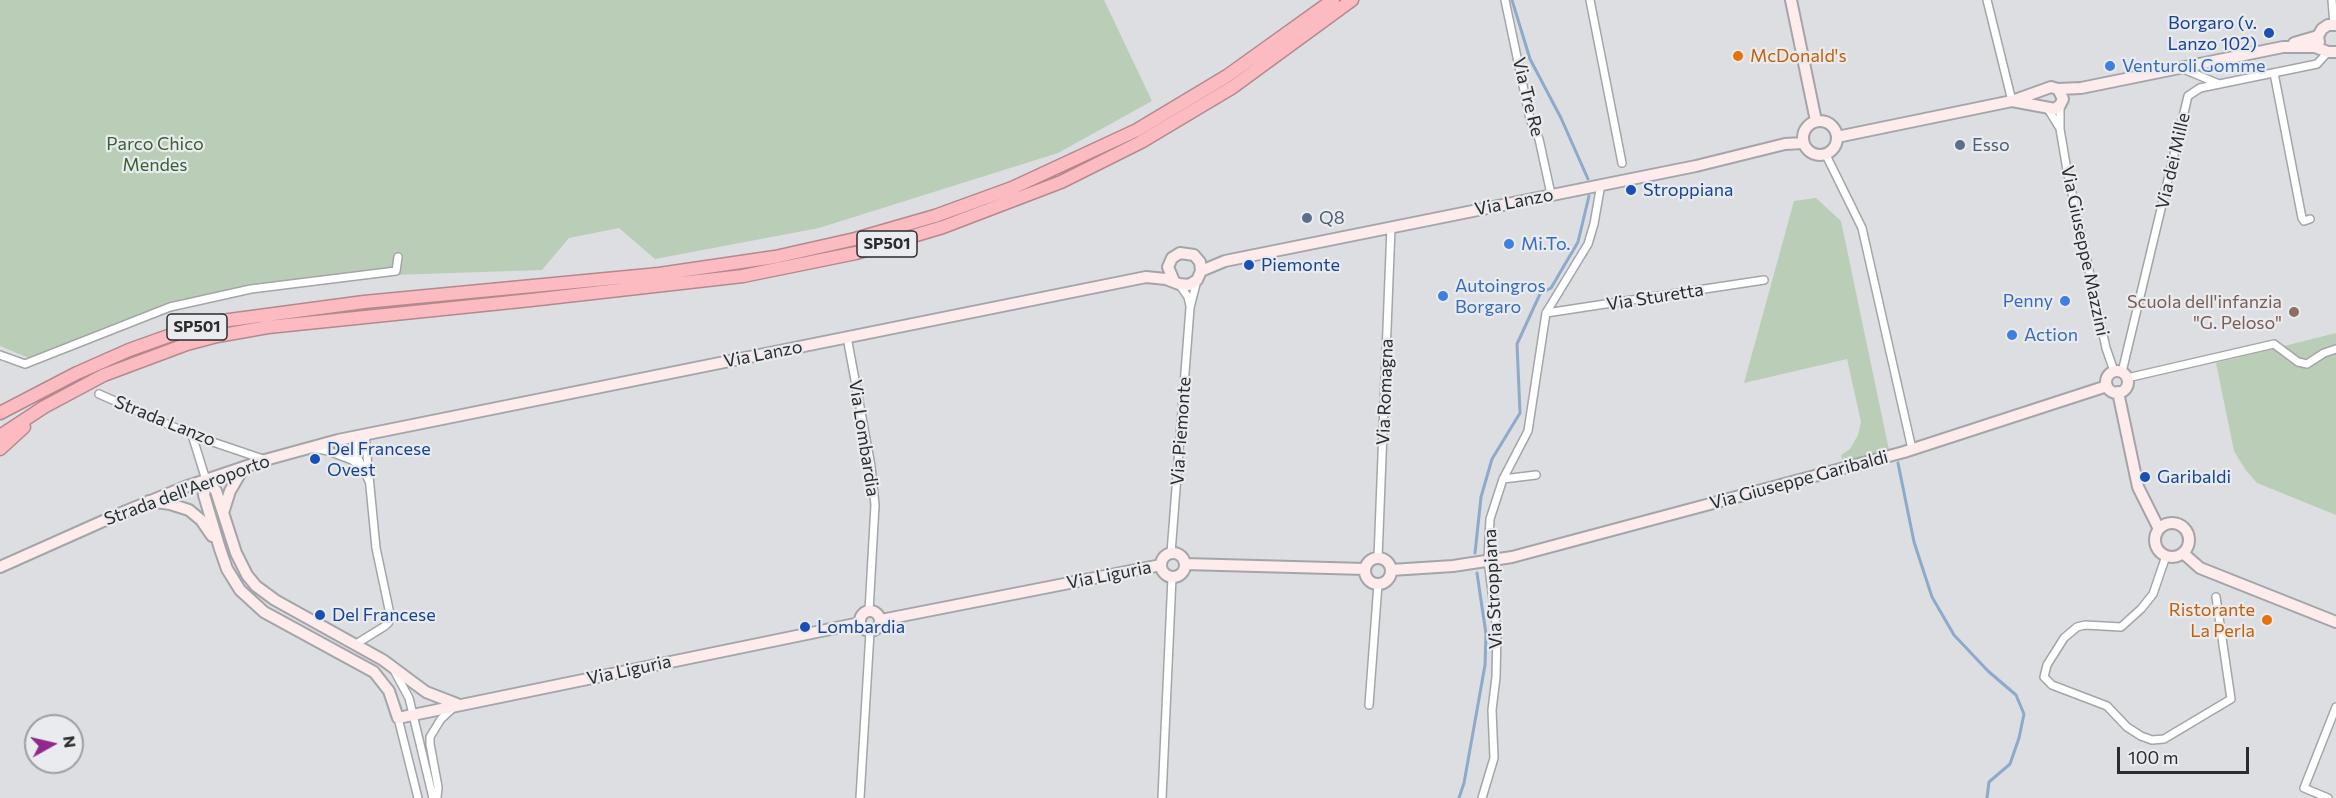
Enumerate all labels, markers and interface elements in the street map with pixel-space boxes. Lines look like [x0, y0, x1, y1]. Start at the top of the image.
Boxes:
place label: Borgaro (v. Lanzo 102) [2168, 12, 2257, 54]
marker: Borgaro (v. Lanzo 102) [2262, 26, 2276, 40]
place label: McDonald's [1750, 45, 1847, 67]
marker: McDonald's [1731, 49, 1745, 63]
street label: Via Tre Re [1508, 55, 1548, 139]
place label: Venturoli Gomme [2122, 55, 2265, 77]
marker: Venturoli Gomme [2103, 59, 2117, 73]
street label: Via dei Mille [2151, 111, 2195, 211]
park label: Parco Chico Mendes [106, 133, 204, 176]
place label: Esso [1972, 134, 2010, 156]
marker: Esso [1953, 138, 1967, 152]
street label: Via Giuseppe Mazzini [2056, 164, 2114, 338]
place label: Stroppiana [1643, 179, 1733, 201]
marker: Stroppiana [1624, 183, 1638, 197]
street label: Via Lanzo [1473, 184, 1555, 220]
place label: Q8 [1319, 207, 1345, 229]
marker: Q8 [1300, 211, 1314, 225]
road number: SP501 [857, 231, 917, 257]
place label: Mi.To. [1521, 233, 1571, 255]
marker: Mi.To. [1502, 237, 1516, 251]
place label: Piemonte [1261, 254, 1340, 276]
marker: Piemonte [1242, 258, 1256, 272]
place label: Autoingros Borgaro [1455, 275, 1546, 318]
street label: Via Sturetta [1605, 279, 1705, 315]
marker: Autoingros Borgaro [1436, 289, 1450, 303]
place label: Penny [2003, 290, 2053, 312]
place label: Scuola dell'infanzia "G. Peloso" [2127, 291, 2282, 334]
marker: Penny [2058, 294, 2072, 308]
marker: Scuola dell'infanzia "G. Peloso" [2287, 305, 2301, 319]
road number: SP501 [167, 314, 227, 340]
place label: Action [2024, 324, 2078, 346]
marker: Action [2005, 328, 2019, 342]
street label: Via Lanzo [722, 336, 804, 372]
street label: Via Romagna [1372, 338, 1398, 446]
street label: Via Piemonte [1166, 376, 1196, 486]
street label: Via Lombardia [844, 378, 884, 498]
street label: Strada Lanzo [111, 391, 219, 451]
place label: Del Francese Ovest [327, 438, 431, 480]
street label: Via Giuseppe Garibaldi [1707, 446, 1891, 514]
street label: Strada dell'Aeroporto [101, 450, 273, 530]
marker: Del Francese Ovest [308, 452, 322, 466]
place label: Garibaldi [2157, 466, 2231, 488]
marker: Garibaldi [2138, 470, 2152, 484]
street label: Via Stroppiana [1479, 528, 1507, 650]
street label: Via Liguria [1065, 556, 1153, 594]
place label: Ristorante La Perla [2169, 599, 2255, 642]
place label: Del Francese [332, 604, 436, 626]
marker: Del Francese [313, 608, 327, 622]
marker: Ristorante La Perla [2260, 613, 2274, 627]
place label: Lombardia [817, 616, 905, 638]
marker: Lombardia [798, 620, 812, 634]
street label: Via Liguria [585, 651, 673, 689]
north arrow [24, 714, 84, 774]
text: N [60, 734, 81, 749]
scale bar [2120, 735, 2252, 773]
text: 100 m [2128, 746, 2178, 768]

